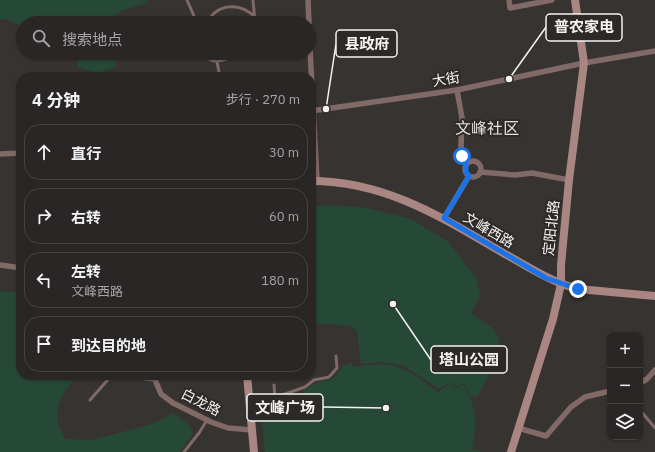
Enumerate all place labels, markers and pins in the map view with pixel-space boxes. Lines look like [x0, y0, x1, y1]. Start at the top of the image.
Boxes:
callout: 普农家电 [546, 14, 622, 41]
callout: 县政府 [336, 30, 397, 57]
callout: 塔山公园 [431, 346, 507, 373]
callout: 文峰广场 [247, 394, 323, 421]

